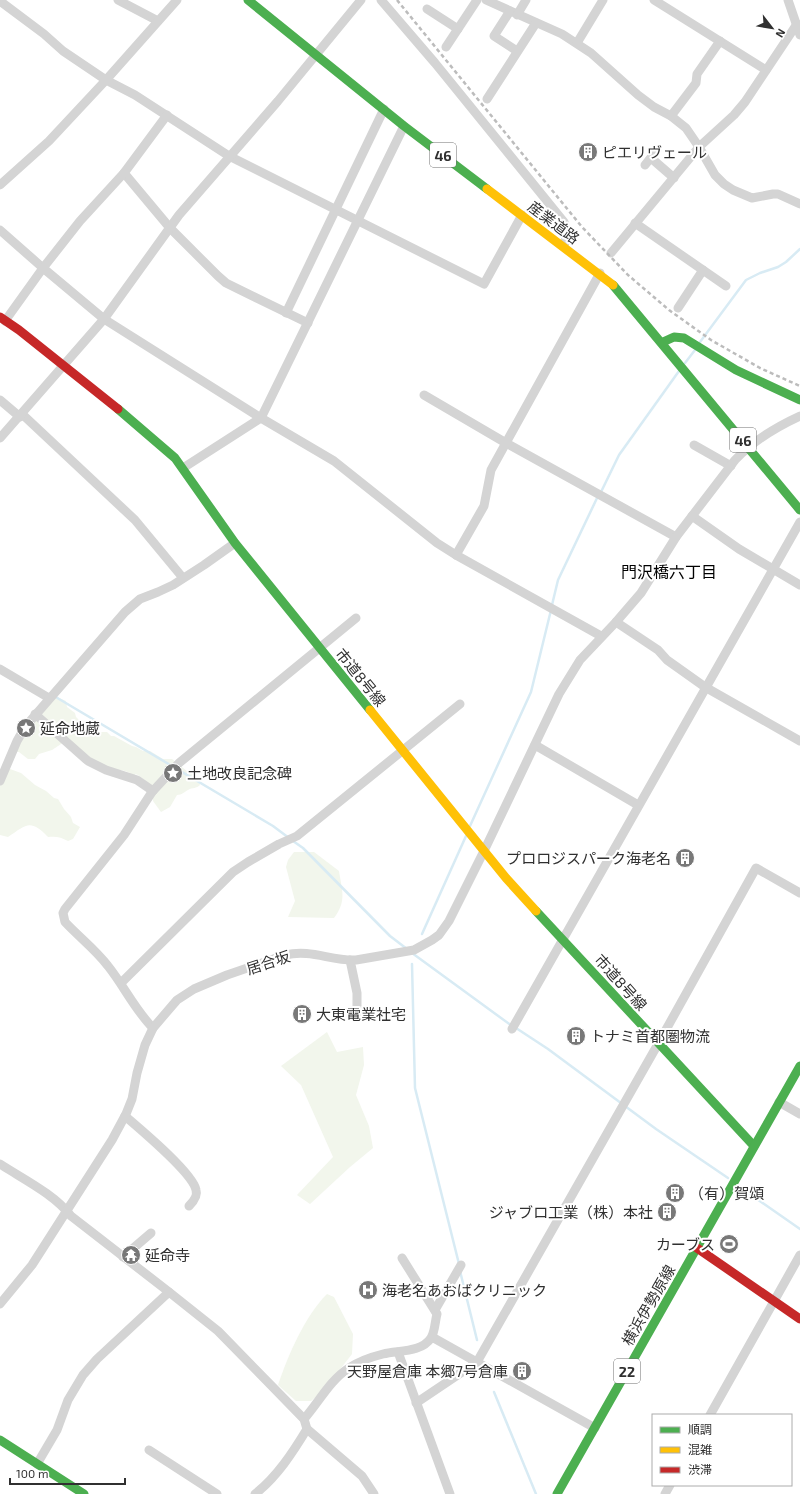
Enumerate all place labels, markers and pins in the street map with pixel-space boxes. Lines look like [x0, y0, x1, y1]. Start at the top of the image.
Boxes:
building icon: ピエリヴェール [577, 141, 599, 163]
place label: ピエリヴェール [602, 143, 707, 161]
place icon: 延命地蔵 [15, 717, 37, 739]
place label: 延命地蔵 [40, 719, 100, 737]
place icon: 土地改良記念碑 [162, 762, 184, 784]
place label: 土地改良記念碑 [187, 764, 292, 782]
building icon: プロロジスパーク海老名 [674, 847, 696, 869]
place label: プロロジスパーク海老名 [506, 849, 671, 867]
building icon: 大東電業社宅 [291, 1003, 313, 1025]
place label: 大東電業社宅 [316, 1005, 406, 1023]
building icon: トナミ首都圏物流 [565, 1025, 587, 1047]
place label: トナミ首都圏物流 [590, 1027, 710, 1045]
building icon: （有）賀頌 [664, 1182, 686, 1204]
place label: （有）賀頌 [689, 1184, 764, 1202]
building icon: ジャブロ工業（株）本社 [656, 1201, 678, 1223]
place label: ジャブロ工業（株）本社 [489, 1203, 653, 1221]
sports icon: カーブス [718, 1233, 740, 1255]
place label: カーブス [656, 1235, 715, 1253]
temple icon: 延命寺 [120, 1244, 142, 1266]
place label: 延命寺 [145, 1246, 190, 1264]
hospital icon: 海老名あおばクリニック [357, 1279, 379, 1301]
place label: 海老名あおばクリニック [382, 1281, 547, 1299]
building icon: 天野屋倉庫 本郷7号倉庫 [511, 1360, 533, 1382]
place label: 天野屋倉庫 本郷7号倉庫 [347, 1362, 508, 1380]

